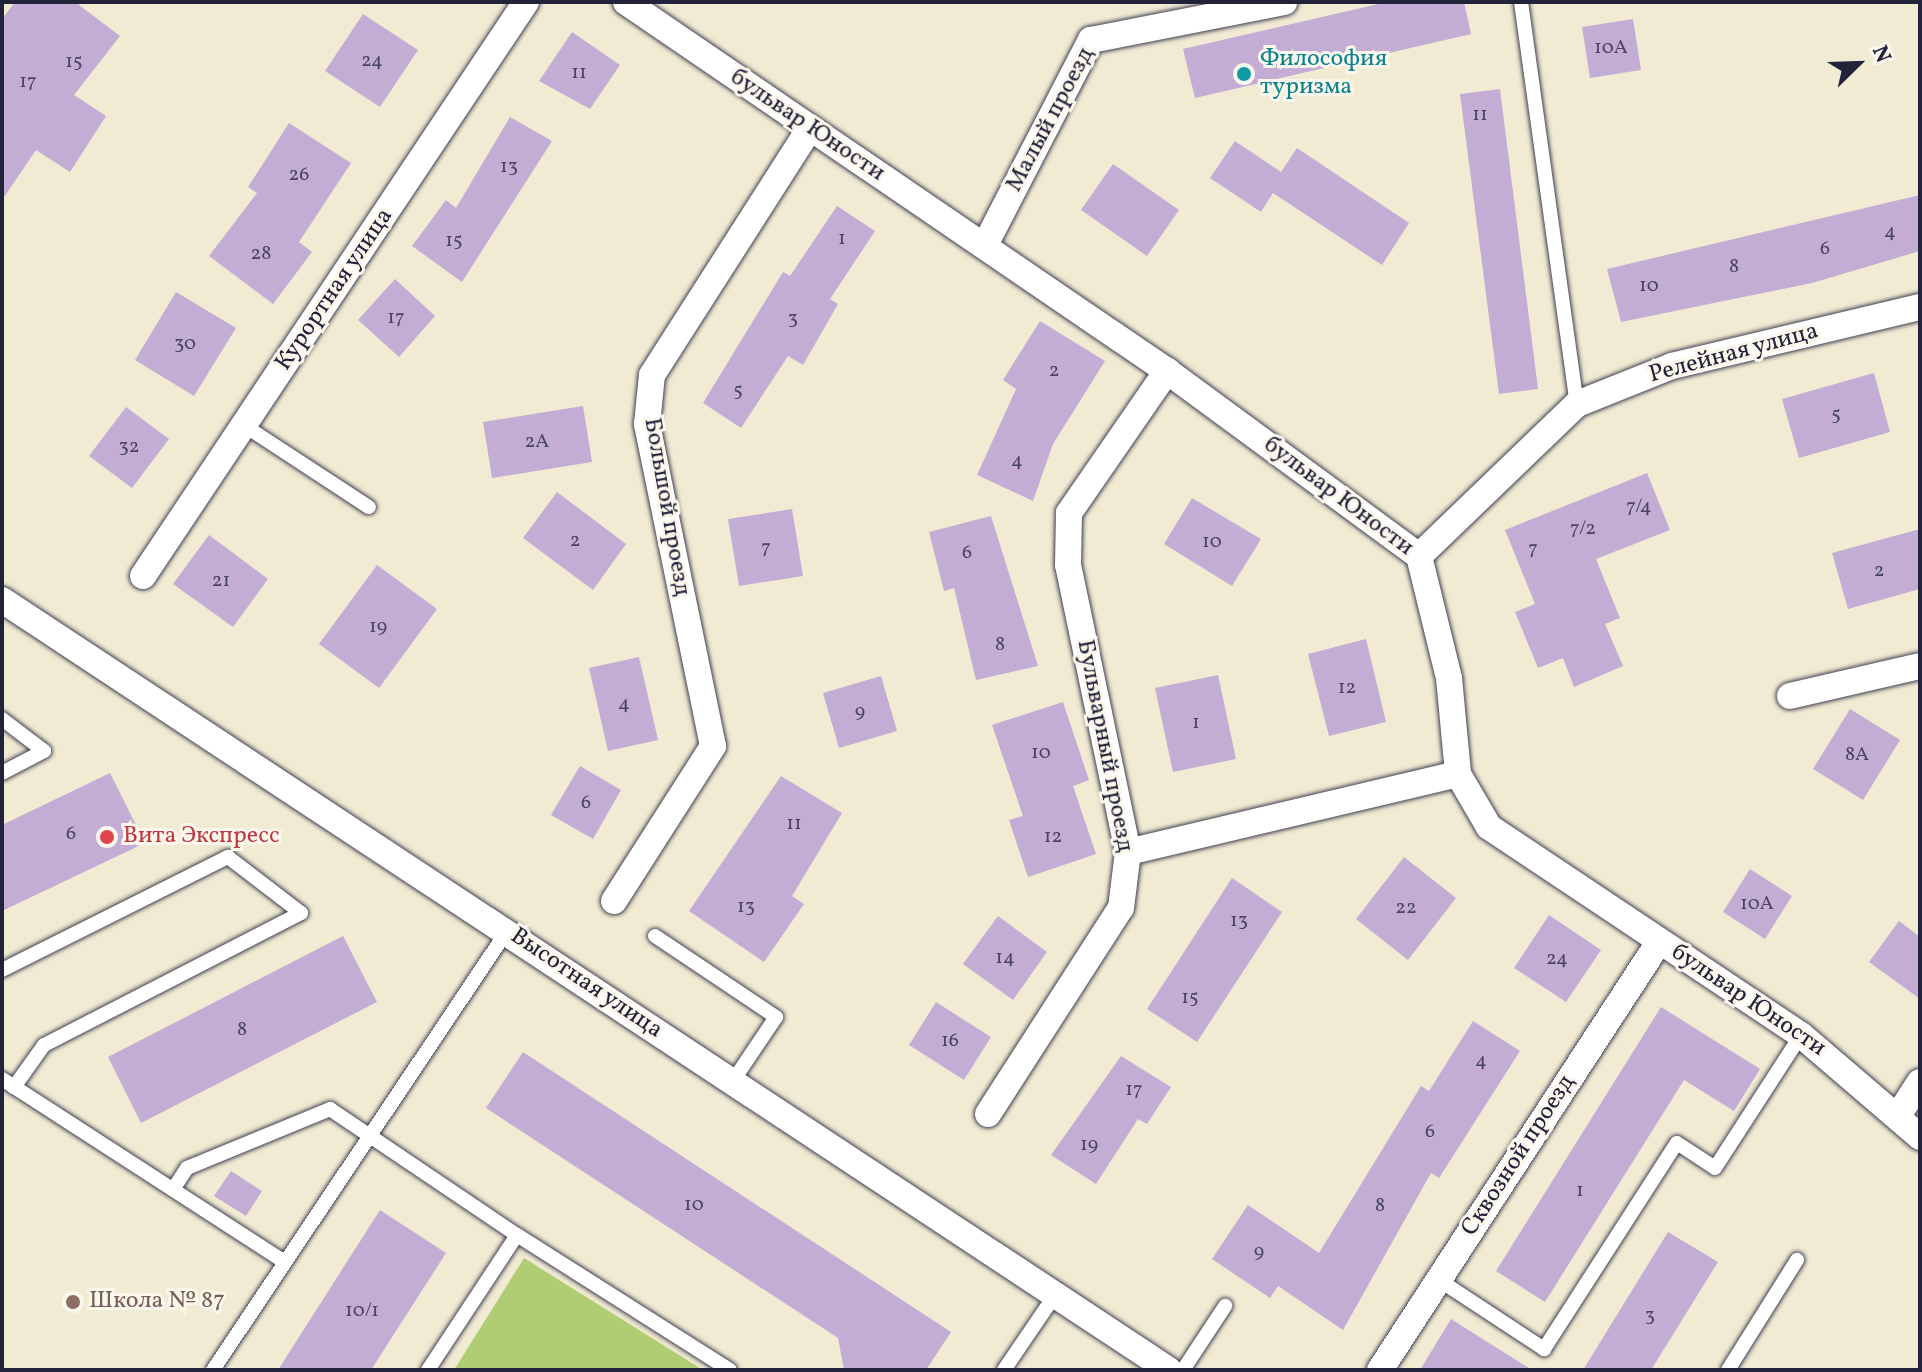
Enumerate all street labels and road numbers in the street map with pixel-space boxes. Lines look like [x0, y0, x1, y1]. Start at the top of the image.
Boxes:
street label: Малый проезд [1001, 43, 1101, 197]
street label: бульвар Юности [724, 64, 890, 188]
street label: Курортная улица [270, 203, 400, 377]
street label: Релейная улица [1646, 317, 1822, 391]
street label: Большой проезд [636, 416, 696, 598]
street label: бульвар Юности [1257, 431, 1419, 563]
street label: Бульварный проезд [1069, 637, 1139, 855]
street label: Высотная улица [504, 922, 668, 1046]
street label: бульвар Юности [1665, 939, 1831, 1063]
street label: Сквозной проезд [1456, 1070, 1582, 1242]

